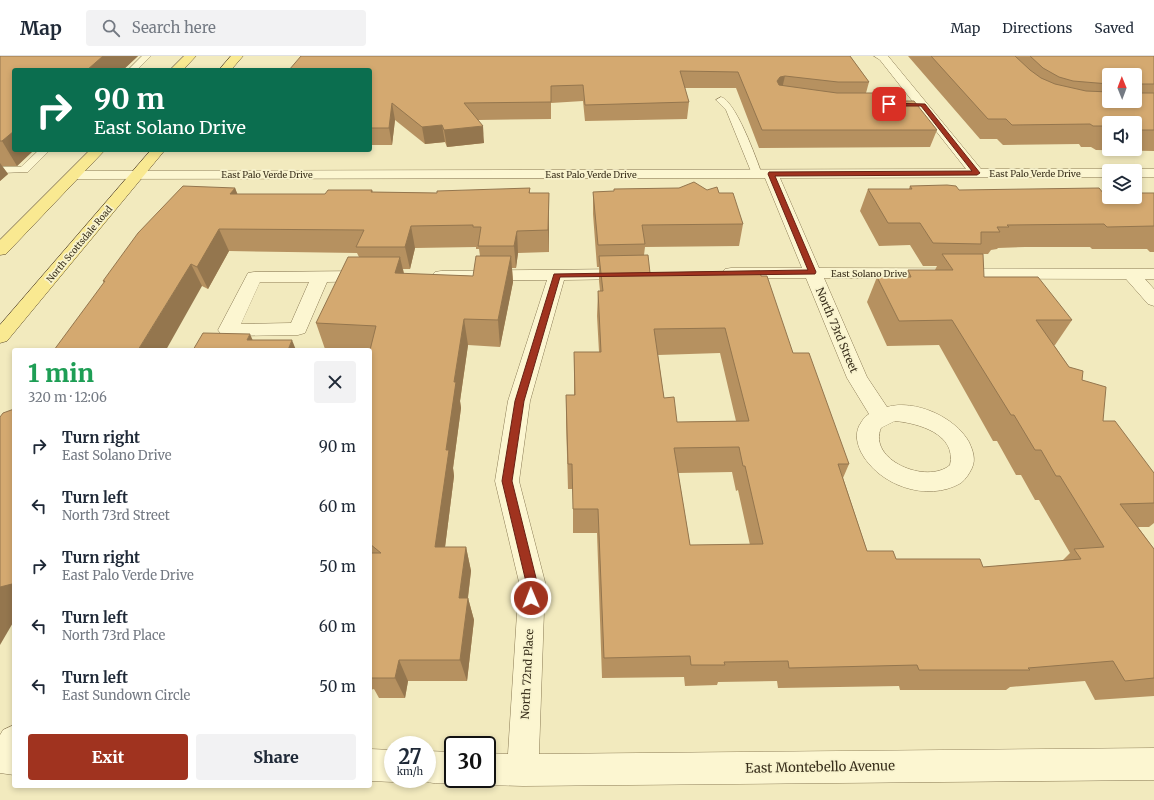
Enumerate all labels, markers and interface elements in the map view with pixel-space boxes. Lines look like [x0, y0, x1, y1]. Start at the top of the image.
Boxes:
search box [86, 10, 366, 46]
text: Map [20, 16, 62, 40]
icon: search [100, 17, 122, 39]
text: Search here [132, 18, 216, 37]
text: Map [950, 19, 980, 37]
text: Directions [1002, 19, 1072, 37]
text: Saved [1094, 19, 1134, 37]
north arrow [1102, 68, 1142, 108]
map controls [1102, 68, 1142, 204]
text: 90 m [94, 81, 165, 117]
icon: right [28, 84, 80, 136]
pin [872, 87, 906, 121]
icon: arrive [878, 93, 900, 115]
text: East Solano Drive [94, 116, 246, 139]
button: sound [1102, 116, 1142, 156]
button: layers [1102, 164, 1142, 204]
street label: East Palo Verde Drive [989, 168, 1081, 179]
street label: East Palo Verde Drive [221, 169, 313, 180]
street label: East Palo Verde Drive [545, 169, 637, 180]
street label: North Scottsdale Road [44, 203, 115, 284]
street label: East Solano Drive [831, 268, 907, 279]
street label: North 73rd Street [813, 285, 862, 375]
text: 1 min [28, 358, 94, 389]
button: close [314, 361, 356, 403]
text: 320 m · 12:06 [28, 389, 107, 406]
text: Turn right [62, 428, 140, 447]
icon: right [28, 435, 50, 457]
text: 90 m [319, 437, 356, 456]
text: East Solano Drive [62, 447, 172, 464]
text: Turn left [62, 488, 128, 507]
icon: left [28, 495, 50, 517]
text: 60 m [319, 497, 356, 516]
text: North 73rd Street [62, 507, 170, 524]
text: Turn right [62, 548, 140, 567]
icon: right [28, 555, 50, 577]
text: 50 m [319, 557, 356, 576]
text: East Palo Verde Drive [62, 567, 194, 584]
position arrow [510, 577, 552, 619]
text: Turn left [62, 608, 128, 627]
icon: left [28, 615, 50, 637]
text: 60 m [319, 617, 356, 636]
text: North 73rd Place [62, 627, 165, 644]
street label: North 72nd Place [518, 628, 536, 720]
text: Turn left [62, 668, 128, 687]
icon: left [28, 675, 50, 697]
text: 50 m [319, 677, 356, 696]
text: East Sundown Circle [62, 687, 190, 704]
button: Exit [28, 734, 188, 780]
button: Share [196, 734, 356, 780]
speed limit sign: 30 [444, 736, 496, 788]
text: 27 [398, 744, 422, 769]
street label: East Montebello Avenue [745, 757, 895, 777]
text: km/h [397, 765, 423, 778]

